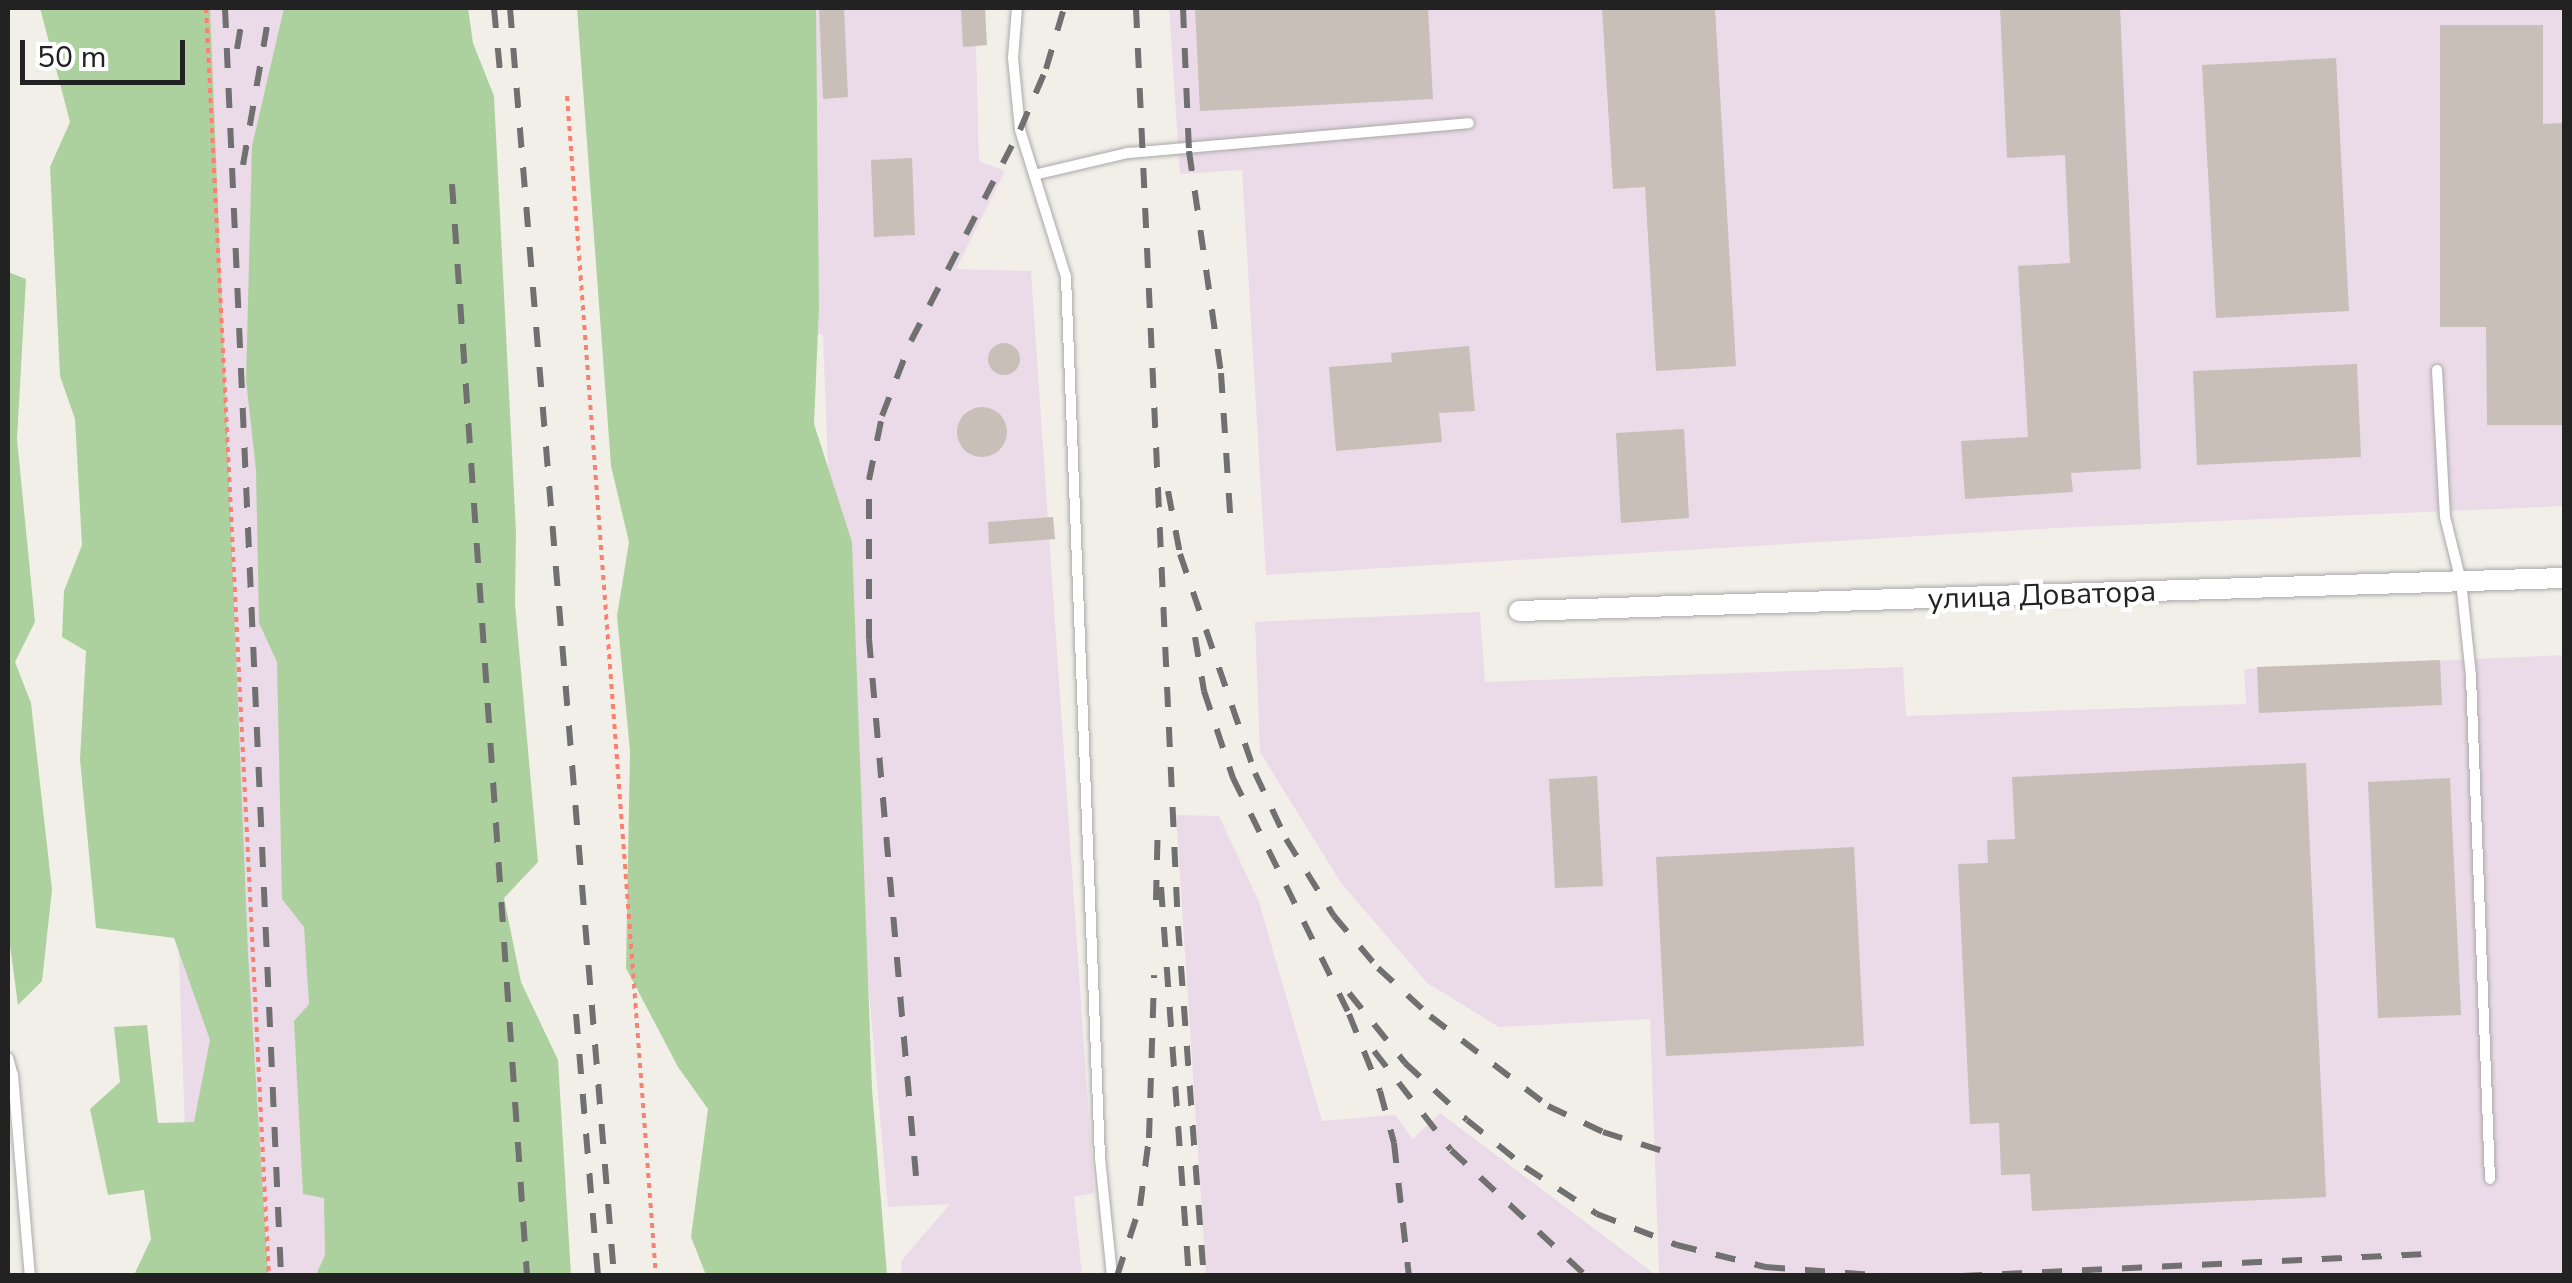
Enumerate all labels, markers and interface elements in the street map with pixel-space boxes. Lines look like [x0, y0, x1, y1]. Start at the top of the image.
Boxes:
scale bar [25, 20, 190, 82]
text: 50 m [37, 37, 106, 78]
street label: улица Доватора [1927, 574, 2157, 618]

